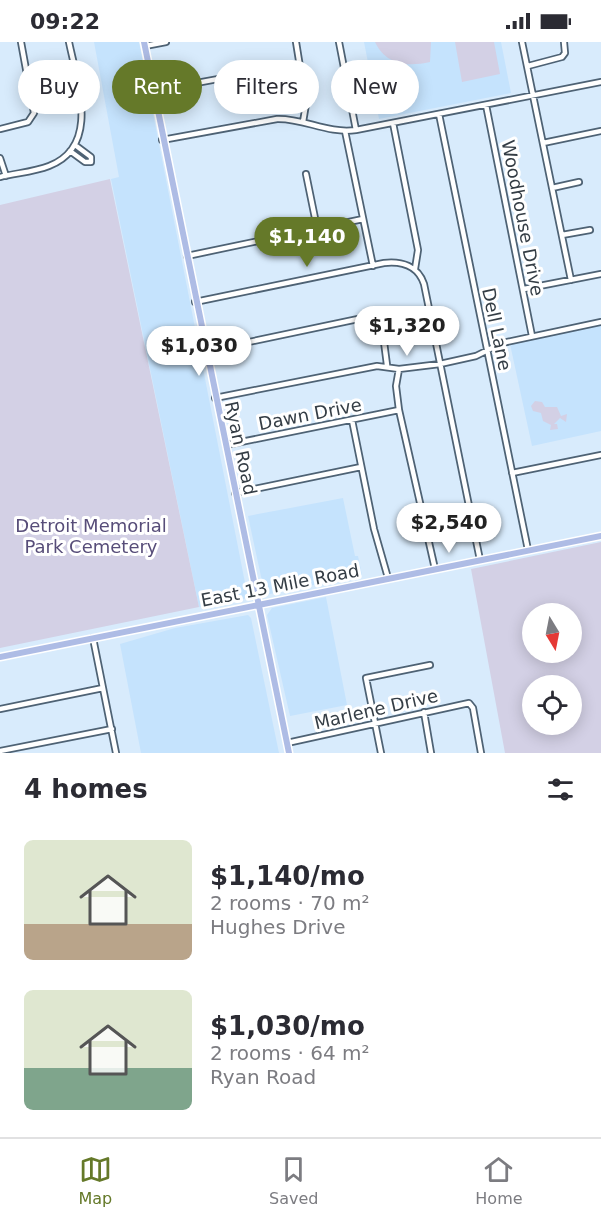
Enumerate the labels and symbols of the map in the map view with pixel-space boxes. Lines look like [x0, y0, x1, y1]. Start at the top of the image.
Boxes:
street label: Woodhouse Drive [498, 138, 548, 298]
pin: $1,140 [258, 217, 356, 268]
street label: Dell Lane [478, 286, 516, 372]
pin: $1,320 [358, 306, 456, 357]
pin: $1,030 [150, 326, 248, 377]
street label: Dawn Drive [257, 394, 363, 434]
street label: Ryan Road [221, 399, 261, 497]
pin: $2,540 [400, 503, 498, 554]
park label: Detroit Memorial Park Cemetery [15, 515, 167, 557]
street label: East 13 Mile Road [199, 559, 361, 611]
north arrow [522, 603, 582, 663]
street label: Marlene Drive [312, 685, 440, 733]

